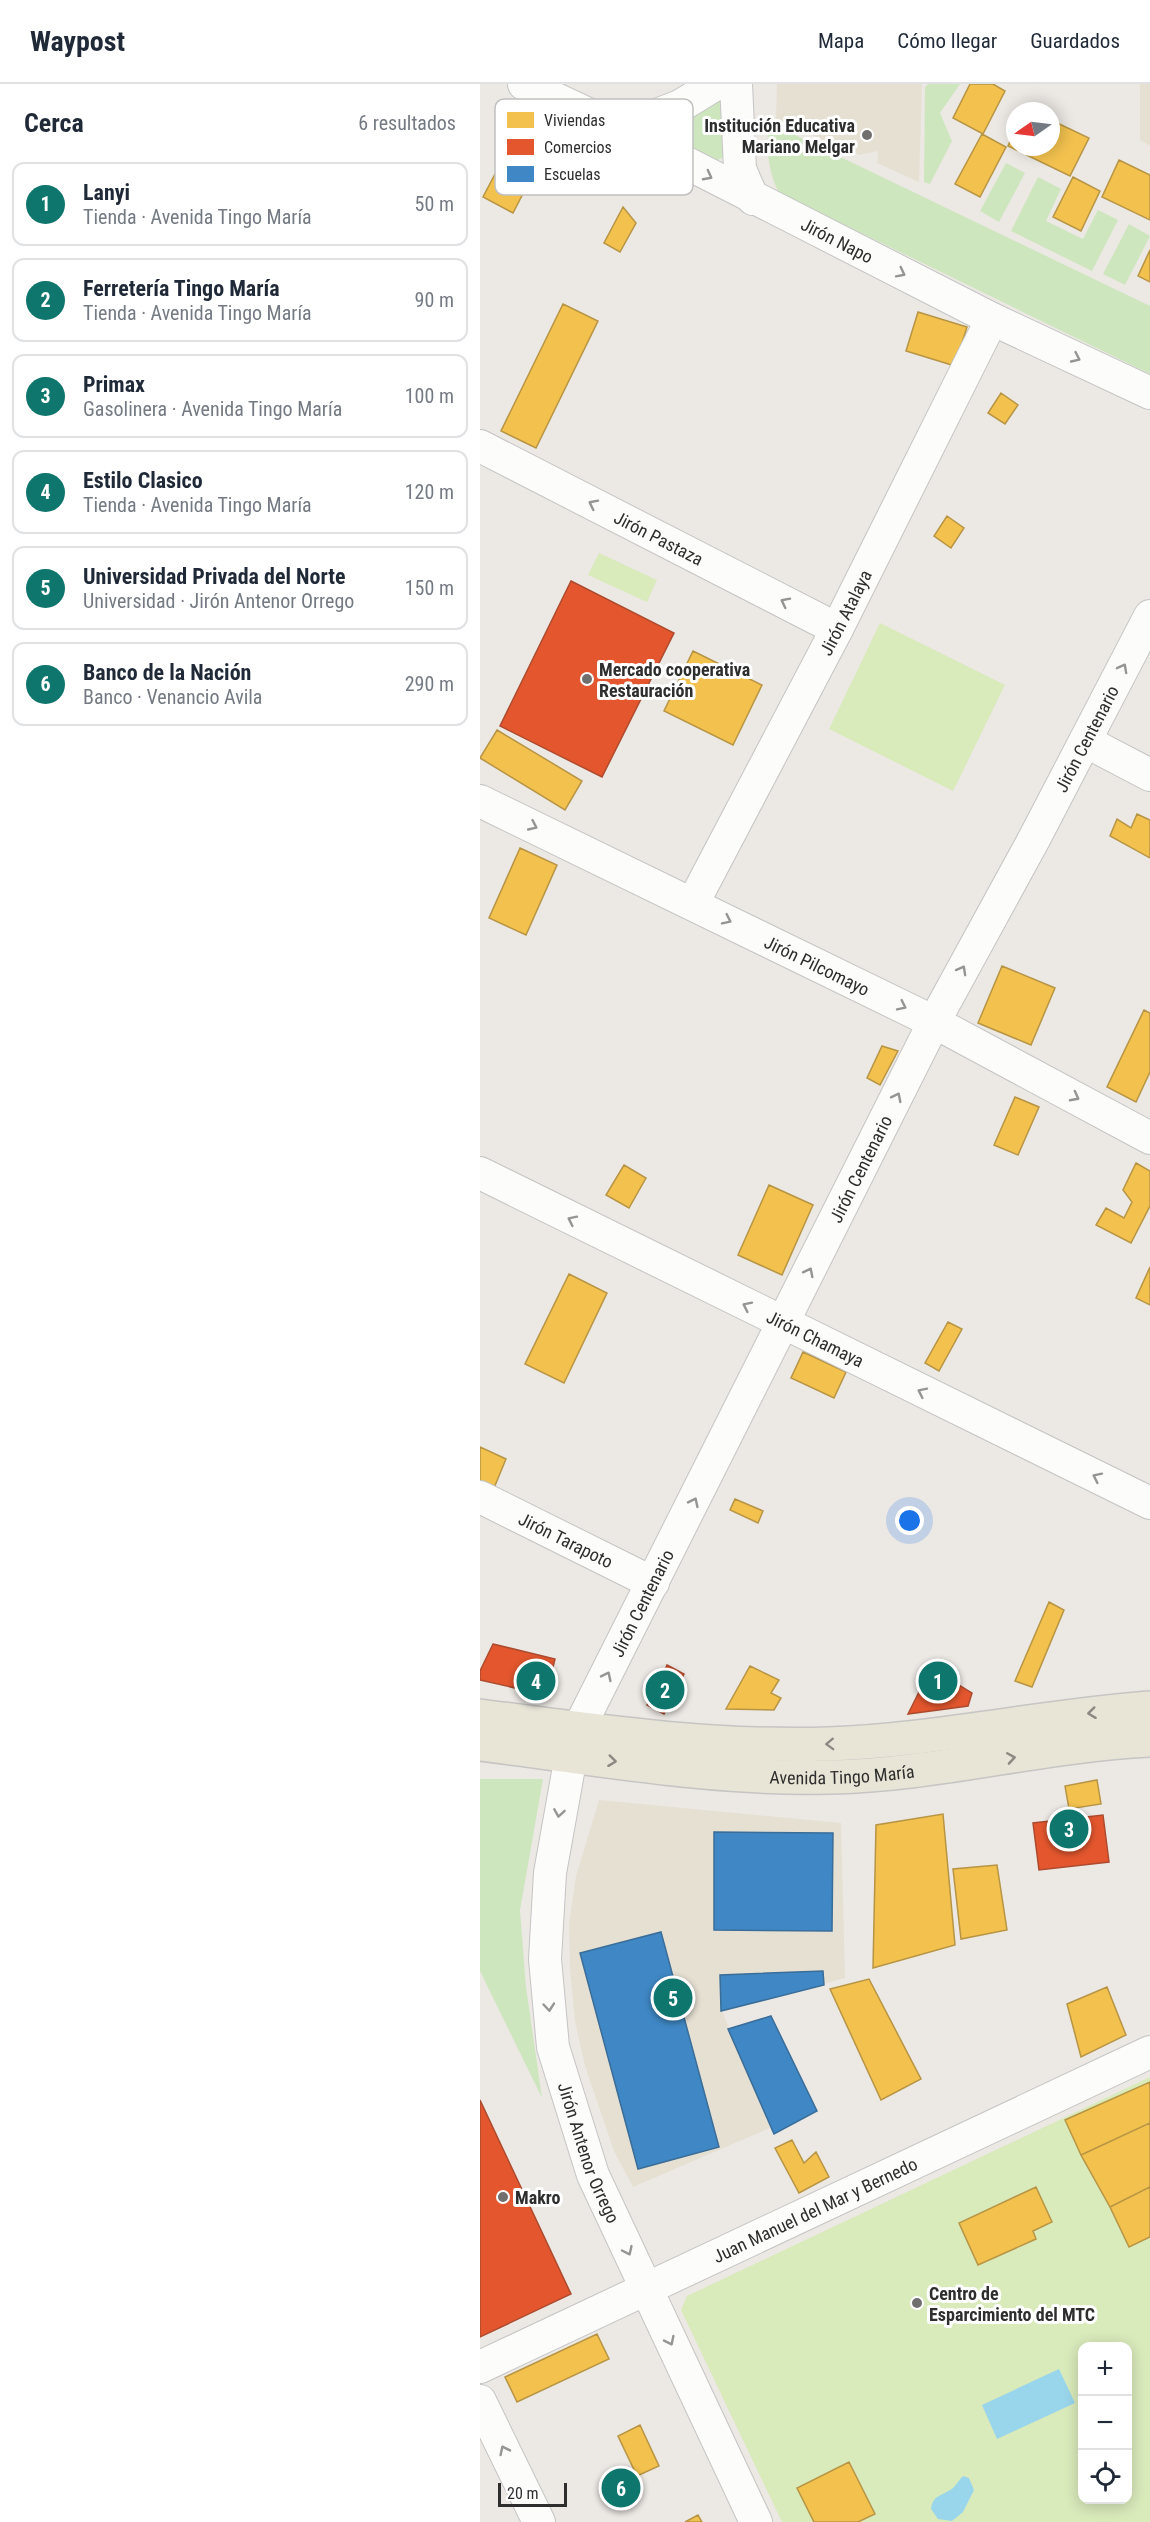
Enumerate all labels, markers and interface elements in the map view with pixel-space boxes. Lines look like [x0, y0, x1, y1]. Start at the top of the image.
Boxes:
text: Waypost [30, 25, 125, 58]
text: Mapa [818, 29, 864, 53]
text: Cómo llegar [897, 29, 997, 53]
text: Guardados [1030, 29, 1120, 53]
legend [495, 99, 693, 195]
north arrow [1006, 102, 1060, 156]
text: Cerca [24, 108, 84, 138]
text: 6 resultados [358, 111, 456, 135]
text: Viviendas [544, 111, 605, 130]
place label: Institución Educativa Mariano Melgar [704, 115, 855, 157]
marker: Institución Educativa Mariano Melgar [860, 128, 874, 142]
text: Comercios [544, 138, 612, 157]
text: Escuelas [544, 165, 601, 184]
one-way arrow [702, 168, 713, 180]
text: Lanyi [83, 180, 130, 205]
text: 1 [40, 192, 51, 216]
text: 50 m [415, 192, 454, 216]
text: Tienda · Avenida Tingo María [83, 205, 312, 229]
street label: Jirón Napo [798, 213, 877, 267]
one-way arrow [894, 266, 905, 277]
text: Ferretería Tingo María [83, 276, 280, 301]
text: 2 [40, 288, 51, 312]
text: 90 m [415, 288, 454, 312]
text: Tienda · Avenida Tingo María [83, 301, 312, 325]
one-way arrow [1069, 351, 1080, 363]
text: Primax [83, 372, 145, 397]
text: 3 [40, 384, 51, 408]
text: 100 m [405, 384, 454, 408]
text: Gasolinera · Avenida Tingo María [83, 397, 342, 421]
text: Estilo Clasico [83, 468, 203, 493]
text: 4 [40, 480, 51, 504]
text: 120 m [405, 480, 454, 504]
text: Tienda · Avenida Tingo María [83, 493, 312, 517]
one-way arrow [588, 500, 599, 511]
street label: Jirón Pastaza [611, 506, 707, 569]
text: Universidad Privada del Norte [83, 564, 346, 589]
street label: Jirón Atalaya [815, 566, 875, 659]
text: 5 [40, 576, 51, 600]
text: 150 m [405, 576, 454, 600]
text: Universidad · Jirón Antenor Orrego [83, 589, 354, 613]
one-way arrow [781, 598, 791, 609]
place label: Mercado cooperativa Restauración [599, 659, 750, 701]
text: Banco de la Nación [83, 660, 251, 685]
one-way arrow [1116, 664, 1127, 675]
text: 6 [40, 672, 51, 696]
text: 290 m [405, 672, 454, 696]
marker: Mercado cooperativa Restauración [580, 672, 594, 686]
street label: Jirón Centenario [1050, 682, 1123, 795]
text: Banco · Venancio Avila [83, 685, 262, 709]
one-way arrow [526, 818, 537, 830]
one-way arrow [721, 912, 732, 924]
street label: Jirón Pilcomayo [761, 931, 873, 1000]
one-way arrow [955, 966, 966, 976]
one-way arrow [896, 998, 907, 1010]
one-way arrow [1068, 1090, 1079, 1101]
one-way arrow [889, 1093, 901, 1104]
street label: Jirón Centenario [825, 1112, 896, 1226]
one-way arrow [568, 1215, 579, 1227]
one-way arrow [802, 1267, 814, 1278]
one-way arrow [743, 1302, 753, 1313]
street label: Jirón Chamaya [763, 1305, 868, 1371]
one-way arrow [918, 1387, 929, 1399]
one-way arrow [1093, 1473, 1104, 1485]
one-way arrow [687, 1498, 698, 1508]
your location [895, 1506, 924, 1535]
street label: Jirón Tarapoto [515, 1507, 617, 1572]
street label: Jirón Centenario [606, 1546, 678, 1660]
pin: 4 [516, 1658, 556, 1704]
pin: 1 [918, 1658, 958, 1704]
pin: 2 [646, 1668, 684, 1712]
one-way arrow [600, 1672, 611, 1683]
one-way arrow [1087, 1707, 1096, 1719]
one-way arrow [825, 1737, 834, 1750]
one-way arrow [1006, 1753, 1015, 1765]
one-way arrow [608, 1754, 617, 1766]
street label: Avenida Tingo María [769, 1760, 916, 1788]
pin: 3 [1050, 1806, 1088, 1852]
one-way arrow [554, 1808, 566, 1818]
pin: 5 [654, 1976, 692, 2020]
one-way arrow [542, 2002, 555, 2011]
street label: Jirón Antenor Orrego [554, 2080, 624, 2226]
street label: Juan Manuel del Mar y Bernedo [709, 2153, 920, 2267]
place label: Makro [515, 2187, 560, 2208]
marker: Makro [496, 2190, 510, 2204]
one-way arrow [621, 2244, 633, 2255]
place label: Centro de Esparcimiento del MTC [929, 2283, 1095, 2325]
marker: Centro de Esparcimiento del MTC [910, 2296, 924, 2310]
one-way arrow [663, 2334, 675, 2345]
map controls [1078, 2342, 1132, 2504]
button: + [1078, 2342, 1132, 2396]
button: − [1078, 2396, 1132, 2450]
one-way arrow [500, 2446, 512, 2457]
button: locate [1078, 2450, 1132, 2504]
pin: 6 [602, 2466, 640, 2510]
scale bar [498, 2480, 567, 2508]
text: 20 m [507, 2484, 539, 2503]

